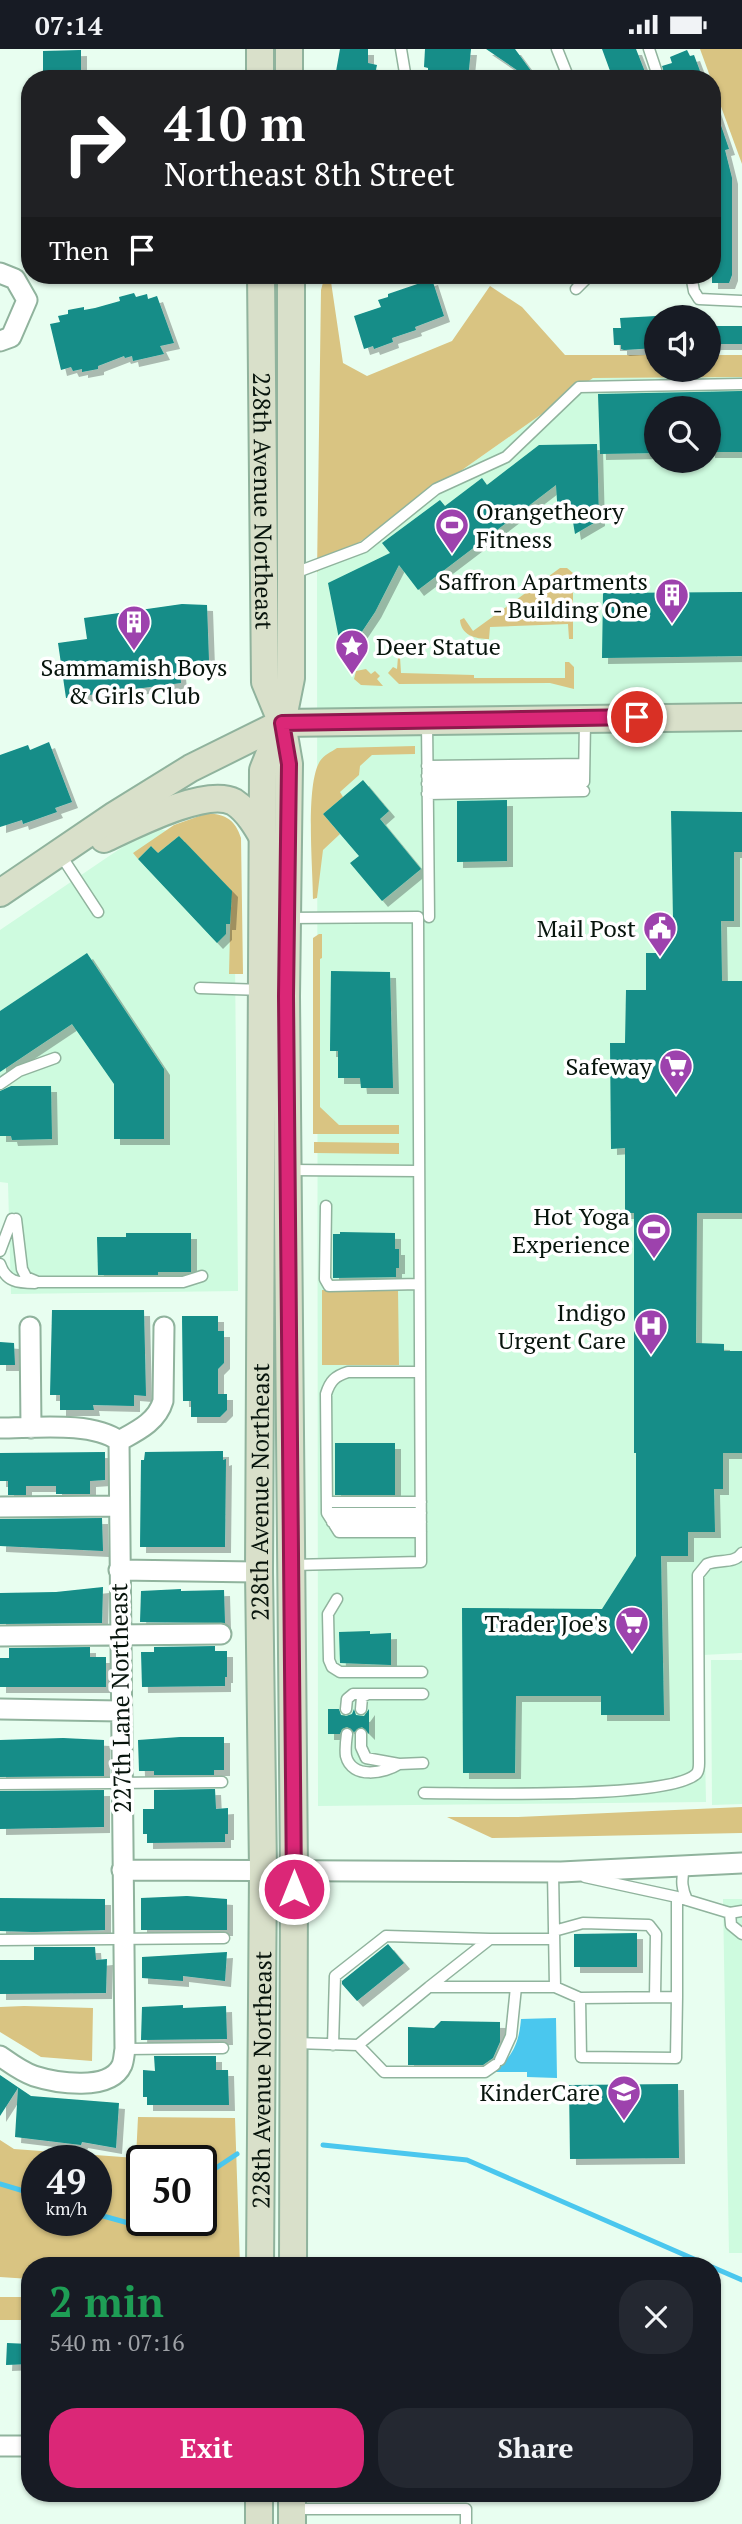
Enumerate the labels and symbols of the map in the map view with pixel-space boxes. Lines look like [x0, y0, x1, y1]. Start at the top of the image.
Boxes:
street label: 228th Avenue Northeast [246, 372, 280, 630]
place label: Orangetheory Fitness [476, 495, 625, 555]
sports icon: Orangetheory Fitness [433, 506, 471, 555]
place label: Saffron Apartments - Building One [438, 565, 648, 625]
building icon: Saffron Apartments - Building One [653, 576, 691, 625]
building icon: Sammamish Boys & Girls Club [115, 603, 153, 652]
place icon: Deer Statue [333, 627, 371, 676]
place label: Deer Statue [376, 630, 501, 662]
place label: Sammamish Boys & Girls Club [41, 651, 227, 711]
pin [607, 687, 667, 747]
public building icon: Mail Post [641, 909, 679, 958]
place label: Mail Post [537, 912, 636, 944]
supermarket icon: Safeway [657, 1047, 695, 1096]
place label: Safeway [565, 1050, 653, 1082]
place label: Hot Yoga Experience [512, 1200, 630, 1260]
sports icon: Hot Yoga Experience [635, 1211, 673, 1260]
place label: Indigo Urgent Care [498, 1296, 626, 1356]
hospital icon: Indigo Urgent Care [632, 1307, 670, 1356]
street label: 228th Avenue Northeast [243, 1363, 276, 1621]
street label: 227th Lane Northeast [102, 1583, 138, 1813]
supermarket icon: Trader Joe's [613, 1604, 651, 1653]
place label: Trader Joe's [484, 1607, 608, 1639]
position arrow [257, 1852, 331, 1926]
street label: 228th Avenue Northeast [244, 1951, 278, 2209]
school or university icon: KinderCare [605, 2073, 643, 2122]
place label: KinderCare [480, 2076, 600, 2108]
speed limit sign: 50 [126, 2145, 217, 2236]

